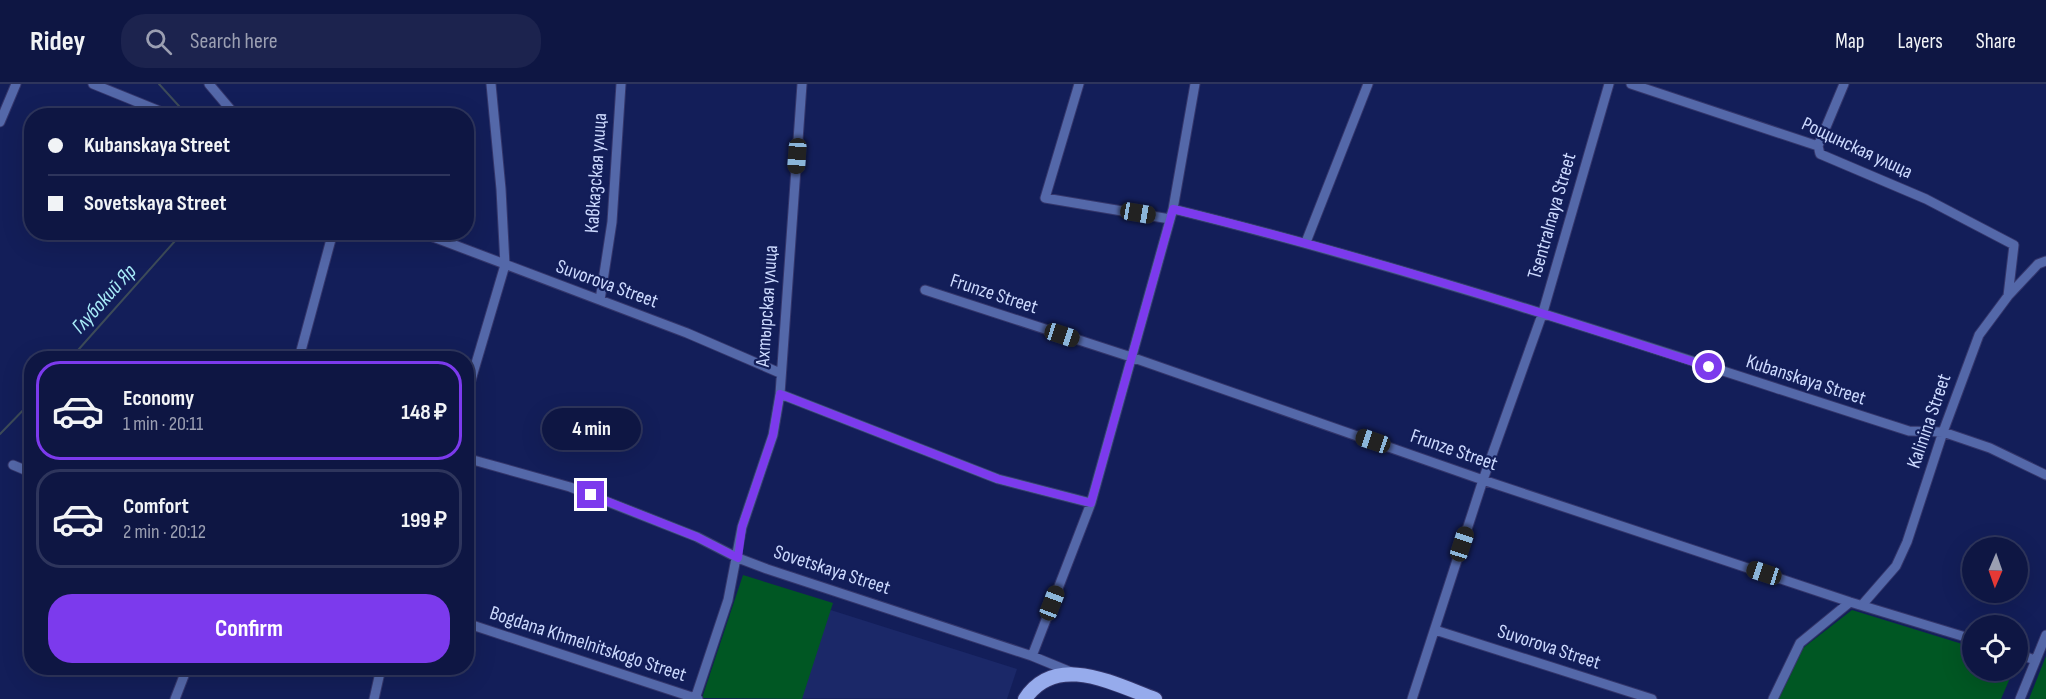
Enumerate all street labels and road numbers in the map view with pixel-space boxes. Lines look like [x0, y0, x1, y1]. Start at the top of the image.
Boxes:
street label: Кавказская улица [580, 112, 612, 234]
street label: Рощинская улица [1798, 112, 1916, 184]
street label: Tsentralnaya Street [1522, 150, 1582, 282]
street label: Ахтырская улица [751, 244, 783, 369]
street label: Suvorova Street [553, 254, 661, 314]
street label: Frunze Street [947, 269, 1041, 319]
street label: Kubanskaya Street [1743, 349, 1869, 411]
street label: Kalinina Street [1902, 371, 1956, 471]
street label: Frunze Street [1407, 424, 1501, 476]
street label: Sovetskaya Street [771, 540, 893, 600]
street label: Bogdana Khmelnitskogo Street [487, 601, 689, 687]
street label: Suvorova Street [1494, 619, 1604, 675]

